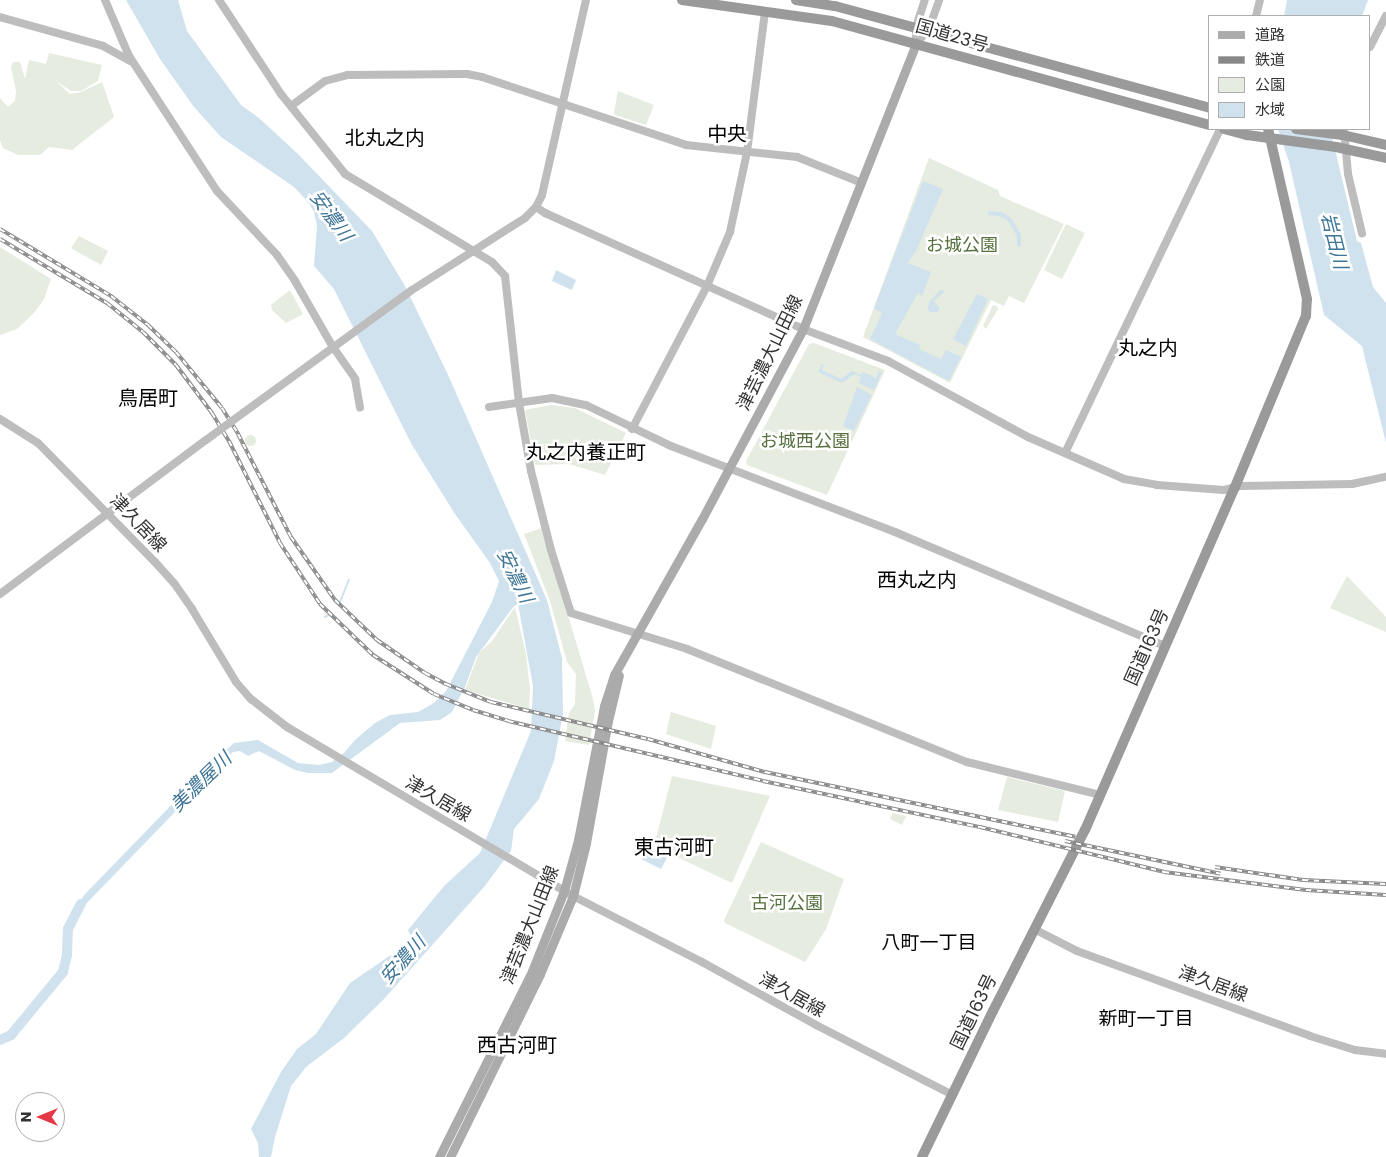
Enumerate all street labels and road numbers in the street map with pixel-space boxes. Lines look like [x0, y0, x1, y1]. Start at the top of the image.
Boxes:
street label: 国道23号 [913, 15, 991, 57]
street label: 津芸濃大山田線 [733, 292, 807, 414]
street label: 津久居線 [105, 490, 171, 556]
street label: 国道163号 [1120, 605, 1174, 689]
street label: 津久居線 [401, 772, 475, 826]
street label: 津芸濃大山田線 [496, 863, 564, 987]
street label: 津久居線 [1175, 962, 1251, 1006]
street label: 津久居線 [755, 968, 829, 1022]
street label: 国道163号 [946, 971, 1002, 1053]

